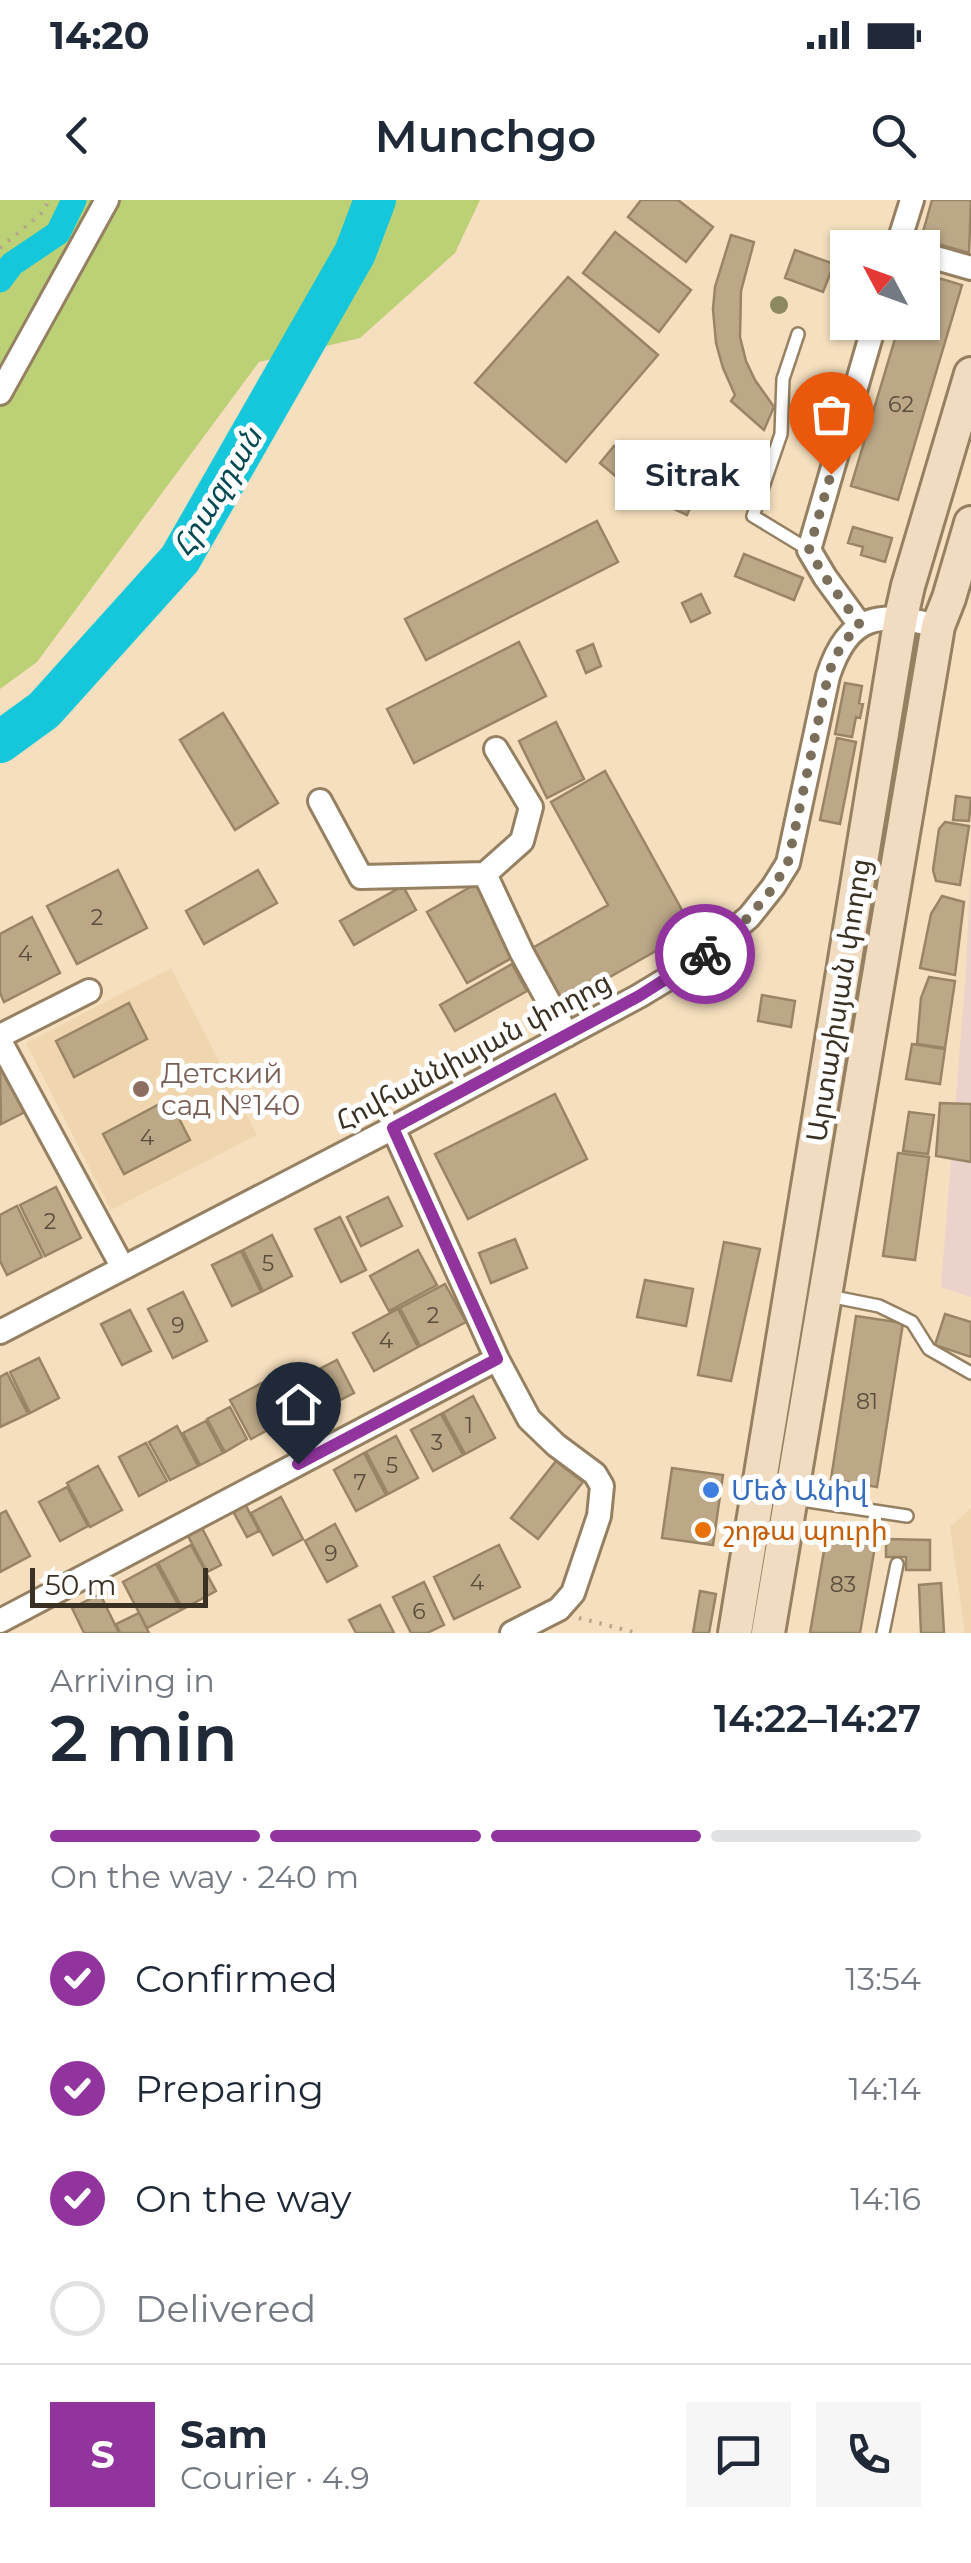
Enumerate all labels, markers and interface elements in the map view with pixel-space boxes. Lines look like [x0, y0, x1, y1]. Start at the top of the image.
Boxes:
text: 14:20 [50, 12, 150, 59]
icon: back [50, 108, 105, 163]
text: Munchgo [375, 108, 596, 163]
icon: search [866, 108, 921, 163]
north arrow [830, 230, 940, 340]
map controls [830, 230, 940, 340]
pin [789, 372, 874, 475]
icon: bag [804, 387, 859, 442]
house number: 62 [888, 391, 914, 418]
water label: Հրազդան [164, 419, 271, 563]
callout: Sitrak [616, 439, 771, 509]
text: Sitrak [645, 455, 740, 494]
street label: Արտաշիսյան փողոց [799, 856, 877, 1144]
house number: 2 [91, 904, 103, 931]
courier [655, 904, 755, 1004]
icon: bike [678, 927, 733, 982]
house number: 4 [18, 940, 33, 967]
street label: Հովհաննիսյան փողոց [330, 964, 616, 1138]
place label: Детский сад №140 [161, 1056, 300, 1122]
marker: Детский сад №140 [130, 1078, 152, 1100]
house number: 4 [140, 1124, 155, 1151]
house number: 2 [44, 1208, 56, 1235]
house number: 5 [262, 1250, 274, 1277]
house number: 2 [427, 1302, 439, 1329]
house number: 9 [171, 1312, 185, 1339]
house number: 4 [379, 1327, 394, 1354]
pin [256, 1362, 341, 1465]
icon: home [271, 1377, 326, 1432]
house number: 81 [856, 1388, 878, 1415]
house number: 1 [465, 1412, 473, 1439]
house number: 3 [431, 1429, 443, 1456]
house number: 5 [386, 1452, 398, 1479]
house number: 7 [354, 1469, 367, 1496]
place label: Մեծ Անիվ [731, 1473, 869, 1507]
marker: Մեծ Անիվ [700, 1479, 722, 1501]
place label: շոթա պուրի [723, 1513, 888, 1547]
marker: շոթա պուրի [692, 1519, 714, 1541]
house number: 9 [324, 1540, 338, 1567]
scale bar [30, 1563, 208, 1608]
text: 50 m [45, 1568, 116, 1602]
house number: 4 [470, 1569, 485, 1596]
house number: 83 [830, 1571, 856, 1598]
house number: 6 [412, 1598, 426, 1625]
text: Arriving in [50, 1661, 215, 1700]
text: 14:22–14:27 [714, 1695, 921, 1742]
text: 2 min [50, 1698, 238, 1777]
text: On the way · 240 m [50, 1857, 359, 1896]
icon: check [50, 1951, 105, 2006]
text: Confirmed [135, 1955, 338, 2002]
text: 13:54 [845, 1959, 921, 1998]
icon: check [50, 2061, 105, 2116]
text: Preparing [135, 2065, 324, 2112]
text: 14:14 [849, 2069, 921, 2108]
icon: check [50, 2171, 105, 2226]
text: On the way [135, 2175, 352, 2222]
text: 14:16 [850, 2179, 921, 2218]
text: Delivered [135, 2285, 316, 2332]
button: chat [686, 2402, 791, 2507]
button: phone [816, 2402, 921, 2507]
text: Sam [180, 2411, 268, 2458]
text: S [90, 2431, 115, 2478]
text: Courier · 4.9 [180, 2458, 370, 2497]

